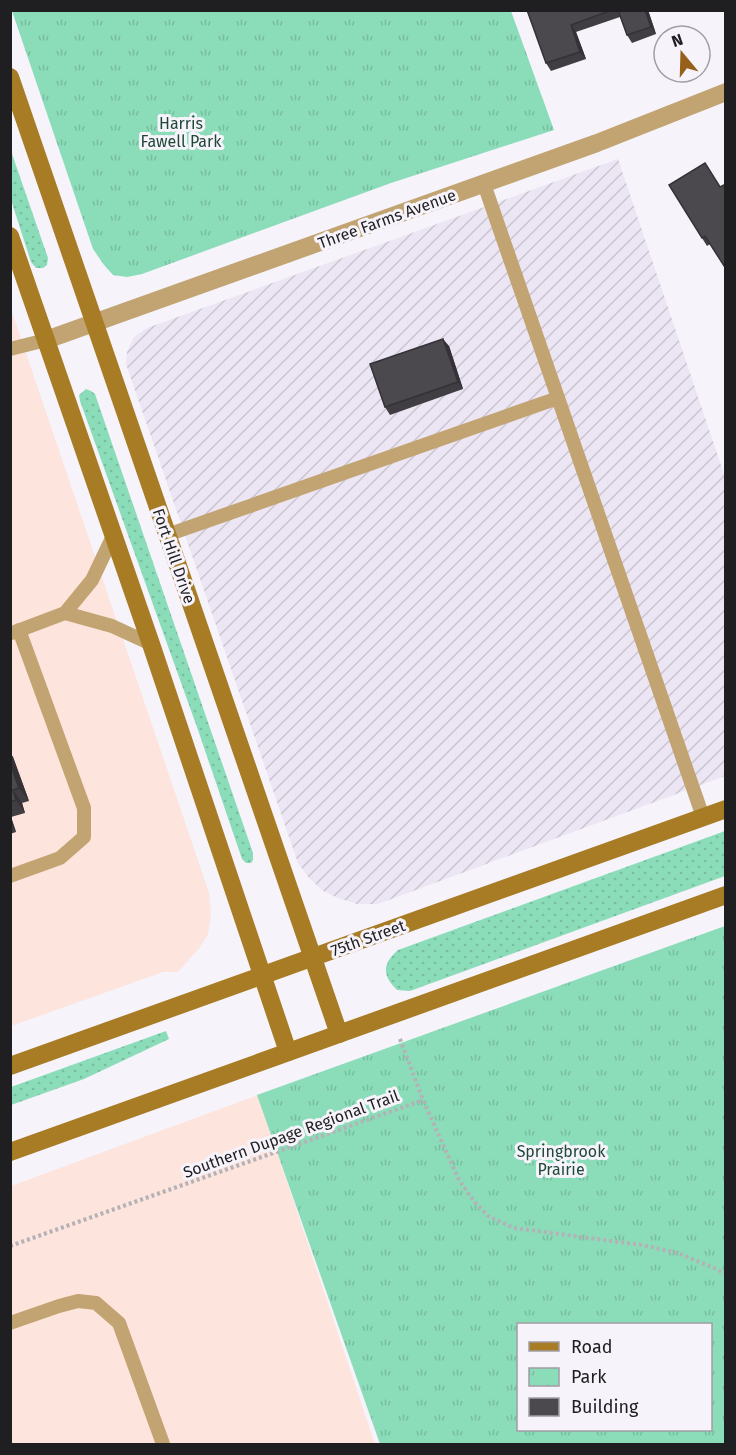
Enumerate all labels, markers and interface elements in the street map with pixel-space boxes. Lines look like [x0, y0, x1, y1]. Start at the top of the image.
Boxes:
north arrow [652, 24, 712, 84]
text: N [669, 30, 685, 51]
park label: Harris Fawell Park [141, 114, 222, 151]
street label: Three Farms Avenue [315, 185, 459, 253]
street label: Fort Hill Drive [149, 506, 199, 606]
street label: 75th Street [328, 916, 408, 960]
street label: Southern Dupage Regional Trail [181, 1086, 402, 1182]
park label: Springbrook Prairie [517, 1142, 606, 1179]
legend [517, 1323, 712, 1431]
text: Road [571, 1336, 613, 1358]
text: Park [571, 1366, 607, 1388]
text: Building [571, 1396, 639, 1418]

